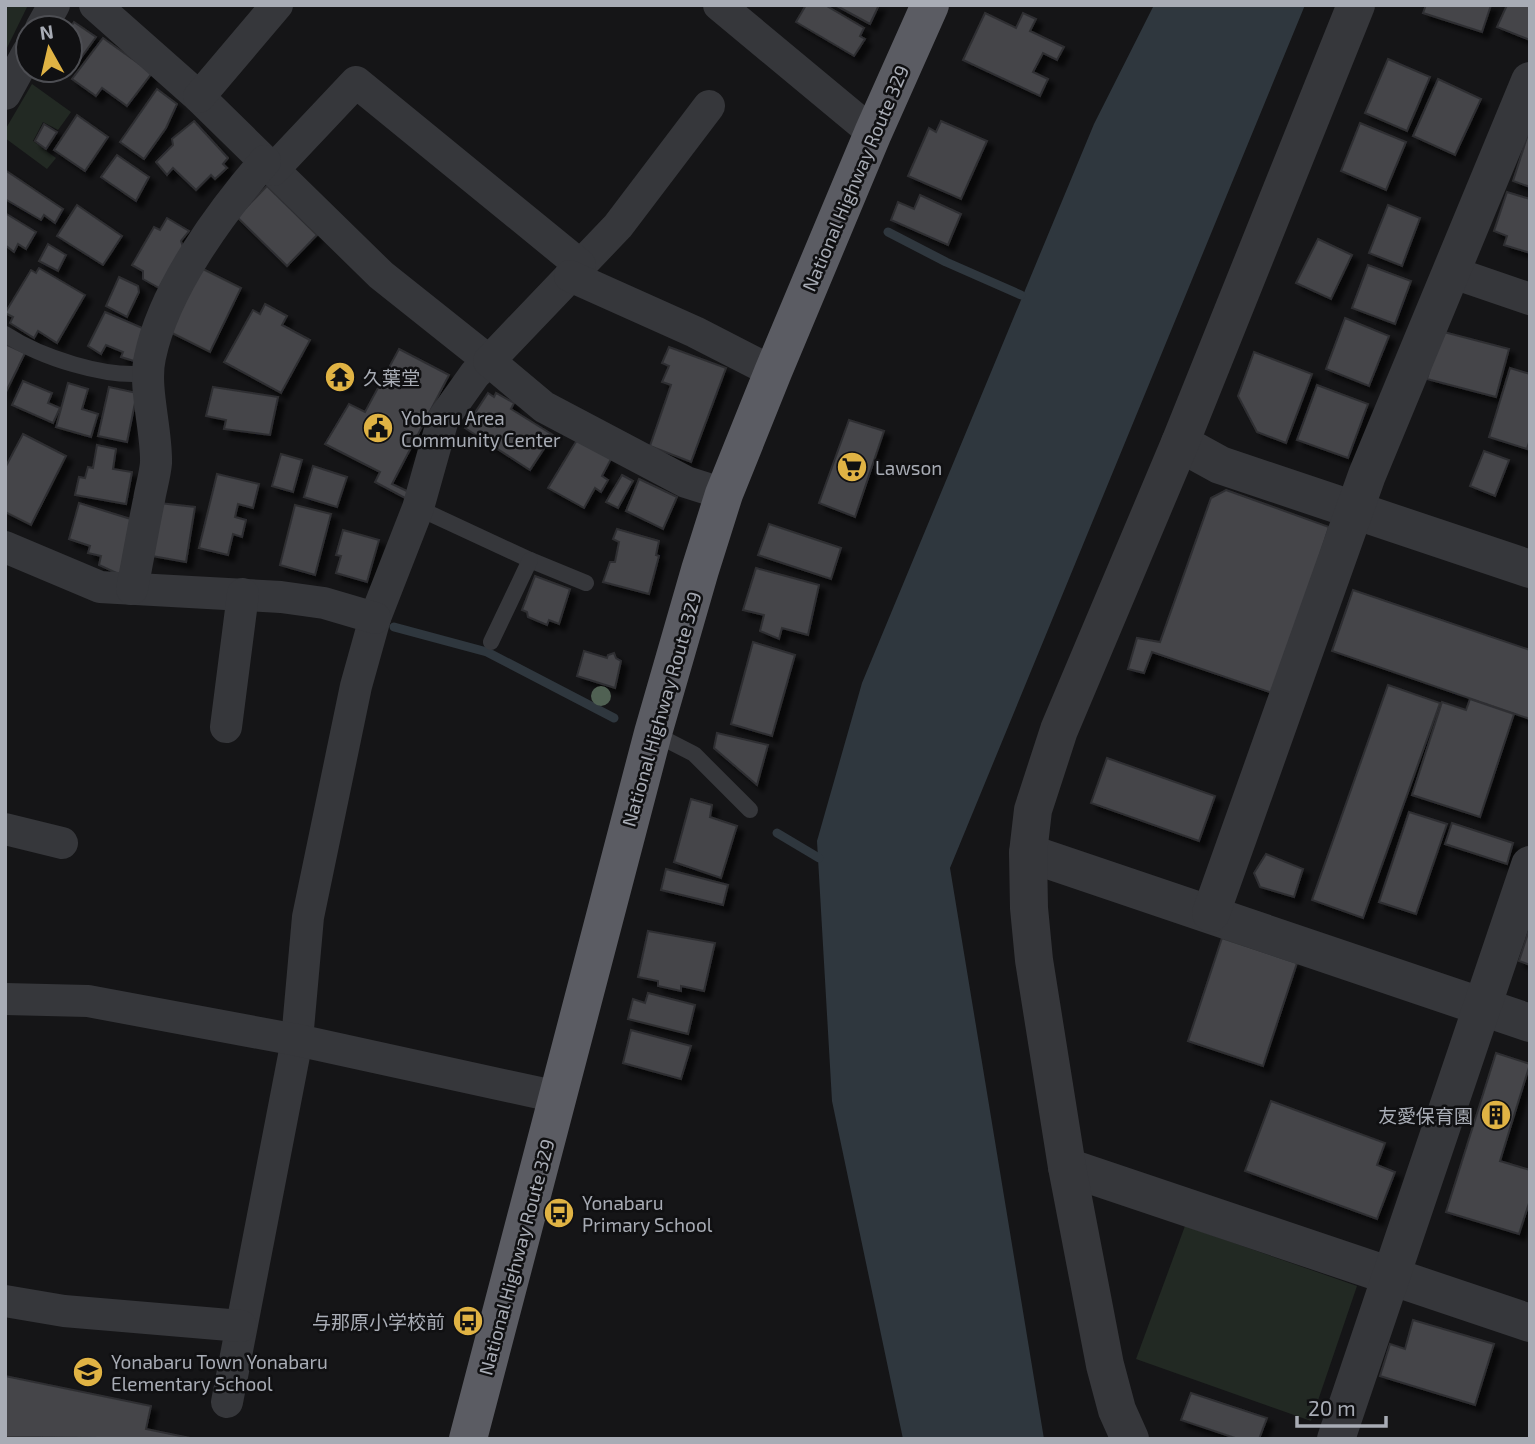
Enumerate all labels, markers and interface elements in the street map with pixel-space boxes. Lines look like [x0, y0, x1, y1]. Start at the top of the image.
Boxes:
north arrow [14, 14, 84, 84]
text: N [38, 19, 55, 44]
street label: National Highway Route 329 [797, 61, 913, 295]
temple icon: 久葉堂 [323, 360, 357, 394]
place label: 久葉堂 [363, 366, 420, 389]
place label: Yobaru Area Community Center [401, 406, 561, 451]
public building icon: Yobaru Area Community Center [361, 411, 395, 445]
supermarket icon: Lawson [835, 450, 869, 484]
place label: Lawson [875, 456, 942, 479]
street label: National Highway Route 329 [616, 589, 706, 829]
building icon: 友愛保育園 [1479, 1098, 1513, 1132]
place label: 友愛保育園 [1378, 1104, 1473, 1127]
street label: National Highway Route 329 [473, 1136, 559, 1378]
place label: Yonabaru Primary School [582, 1191, 713, 1236]
bus stop icon: Yonabaru Primary School [542, 1196, 576, 1230]
bus stop icon: 与那原小学校前 [451, 1304, 485, 1338]
place label: 与那原小学校前 [312, 1310, 445, 1333]
place label: Yonabaru Town Yonabaru Elementary School [111, 1350, 328, 1395]
school or university icon: Yonabaru Town Yonabaru Elementary School [71, 1355, 105, 1389]
scale bar [1297, 1384, 1386, 1428]
text: 20 m [1308, 1395, 1356, 1420]

